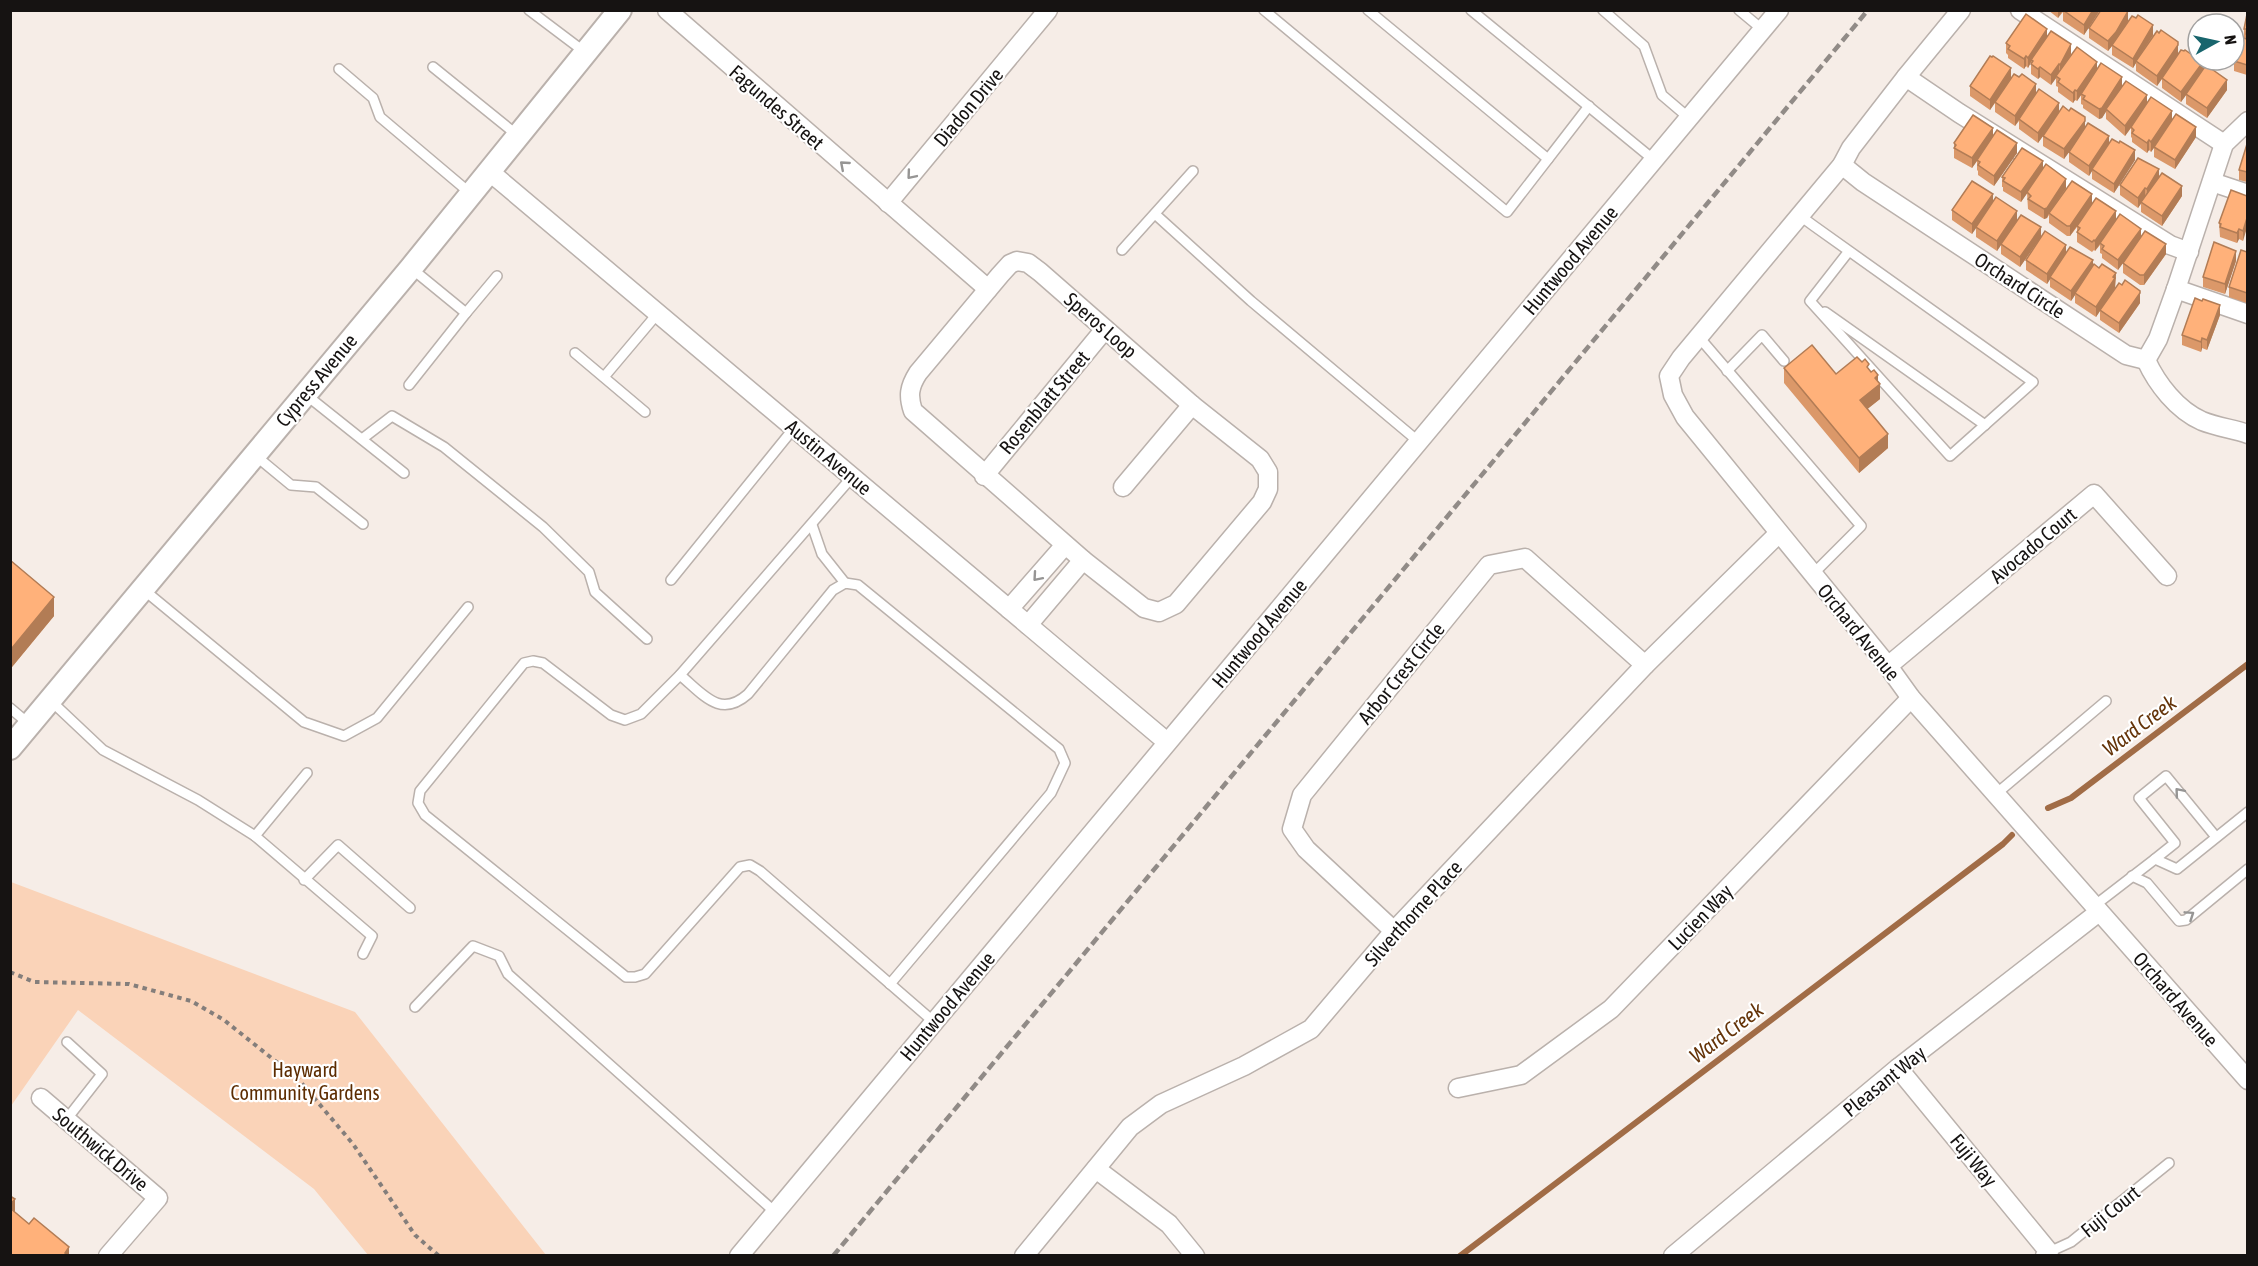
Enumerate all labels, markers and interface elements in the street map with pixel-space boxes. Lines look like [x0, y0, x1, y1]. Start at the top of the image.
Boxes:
north arrow [2186, 12, 2246, 72]
text: N [2221, 34, 2240, 46]
street label: Fagundes Street [725, 60, 829, 154]
street label: Diadon Drive [929, 63, 1007, 151]
one-way arrow [840, 161, 851, 172]
one-way arrow [908, 168, 919, 179]
street label: Huntwood Avenue [1518, 201, 1622, 319]
street label: Orchard Circle [1970, 247, 2070, 323]
street label: Speros Loop [1060, 287, 1142, 363]
street label: Cypress Avenue [271, 329, 361, 431]
street label: Rosenblatt Street [994, 346, 1094, 458]
street label: Austin Avenue [782, 415, 876, 499]
street label: Avocado Court [1985, 502, 2081, 588]
one-way arrow [1033, 570, 1044, 581]
street label: Huntwood Avenue [1207, 574, 1311, 692]
street label: Orchard Avenue [1813, 579, 1905, 685]
street label: Arbor Crest Circle [1353, 618, 1449, 728]
water label: Ward Creek [2098, 689, 2181, 760]
one-way arrow [2175, 788, 2186, 799]
street label: Silverthorne Place [1360, 855, 1466, 971]
street label: Lucien Way [1663, 879, 1737, 955]
one-way arrow [2184, 911, 2195, 922]
street label: Huntwood Avenue [895, 947, 999, 1065]
street label: Orchard Avenue [2129, 947, 2223, 1051]
water label: Ward Creek [1685, 996, 1768, 1067]
street label: Pleasant Way [1838, 1041, 1930, 1121]
park label: Hayward Community Gardens [230, 1058, 380, 1104]
street label: Southwick Drive [49, 1103, 153, 1195]
street label: Fuji Way [1946, 1129, 2002, 1191]
street label: Fuji Court [2076, 1180, 2144, 1242]

